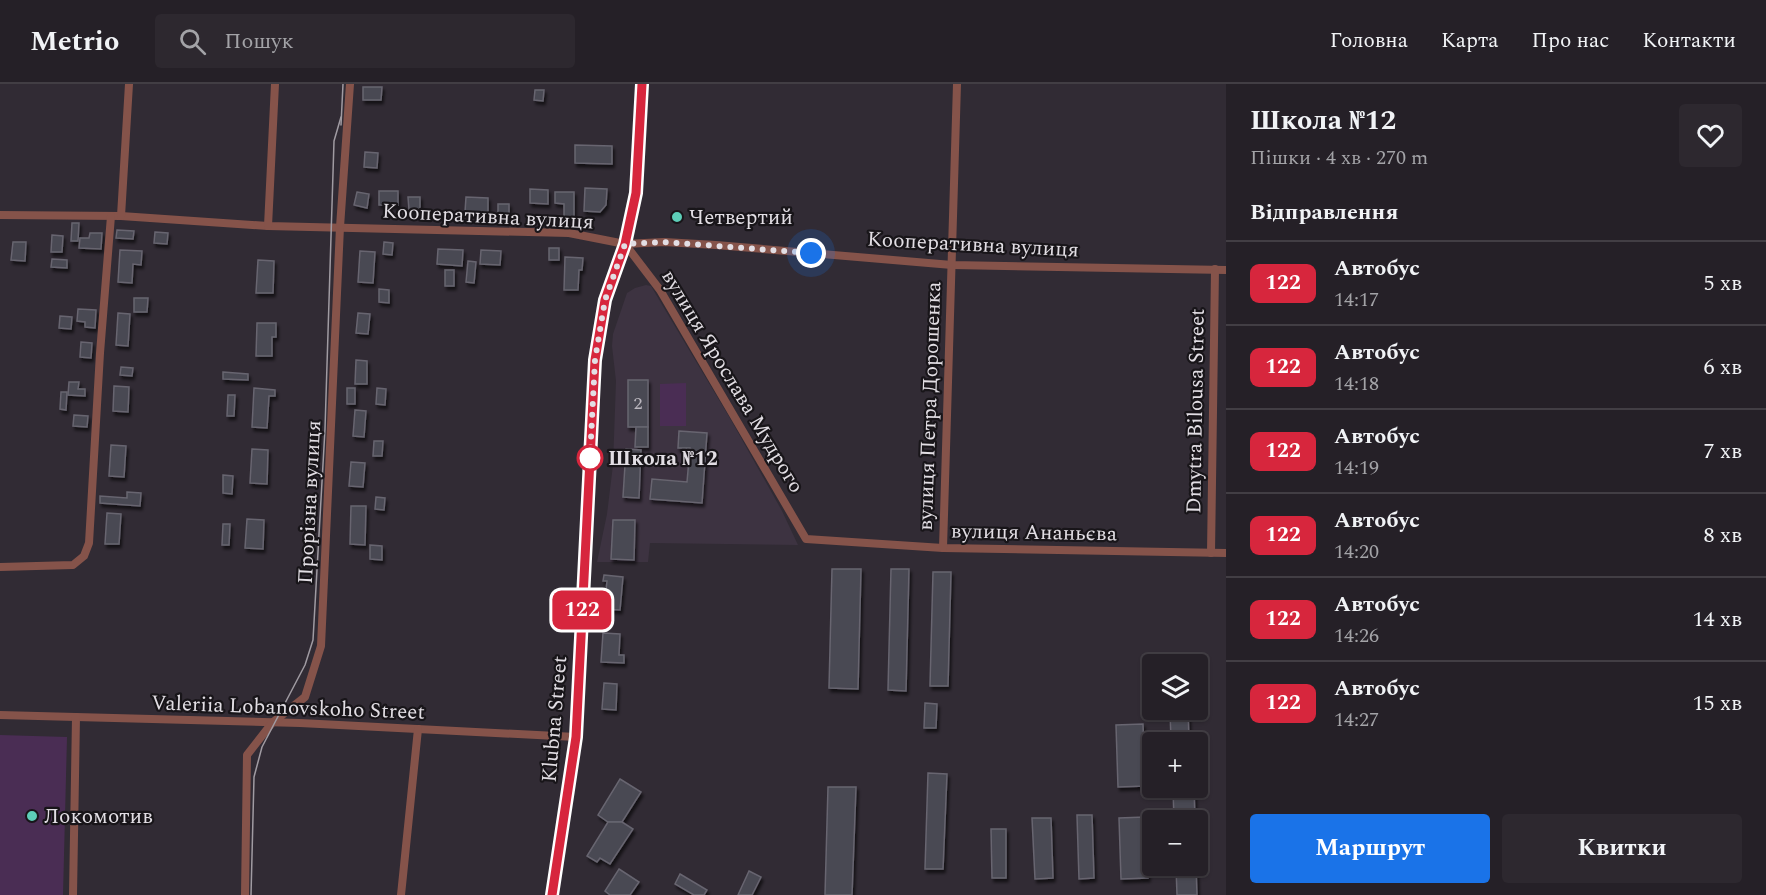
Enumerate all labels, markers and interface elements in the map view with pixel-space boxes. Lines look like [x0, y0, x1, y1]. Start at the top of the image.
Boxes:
search box [155, 14, 575, 68]
text: Metrio [30, 20, 119, 63]
icon: search [176, 25, 209, 58]
text: Пошук [224, 25, 294, 58]
text: Головна [1330, 25, 1408, 57]
text: Карта [1441, 25, 1499, 57]
text: Про нас [1532, 25, 1609, 57]
text: Контакти [1642, 25, 1736, 57]
text: Школа №12 [1250, 99, 1396, 142]
button: heart [1679, 104, 1742, 167]
text: Пішки · 4 хв · 270 m [1250, 143, 1428, 173]
street label: Кооперативна вулиця [381, 195, 595, 239]
text: Відправлення [1250, 196, 1398, 229]
place label: Четвертий [689, 202, 793, 234]
marker: Четвертий [670, 210, 684, 224]
street label: Кооперативна вулиця [866, 223, 1080, 267]
your location [796, 238, 826, 268]
text: Автобус [1334, 252, 1420, 285]
street label: вулиця Ярослава Мудрого [653, 264, 812, 499]
text: 122 [1265, 267, 1301, 299]
text: 5 хв [1704, 267, 1742, 300]
street label: вулиця Петра Дорошенка [910, 280, 950, 531]
text: 14:17 [1334, 285, 1379, 315]
street label: Dmytra Bilousa Street [1178, 308, 1214, 514]
text: Автобус [1334, 336, 1420, 369]
text: 122 [1265, 351, 1301, 383]
text: 6 хв [1704, 351, 1742, 384]
text: 14:18 [1334, 369, 1379, 399]
house number: 2 [634, 390, 643, 417]
street label: Прорізна вулиця [290, 419, 330, 585]
text: Автобус [1334, 420, 1420, 453]
text: 122 [1265, 435, 1301, 467]
text: 7 хв [1704, 435, 1742, 468]
place label: Школа №12 [608, 443, 718, 475]
marker: Школа №12 [577, 445, 603, 471]
text: 14:19 [1334, 453, 1379, 483]
text: Автобус [1334, 504, 1420, 537]
street label: вулиця Ананьєва [951, 516, 1118, 550]
text: 122 [1265, 519, 1301, 551]
text: 8 хв [1704, 519, 1742, 552]
text: 14:20 [1334, 537, 1379, 567]
text: Автобус [1334, 588, 1420, 621]
line badge: 122 [548, 590, 616, 630]
text: 122 [564, 594, 600, 626]
text: 122 [1265, 603, 1301, 635]
text: 14 хв [1693, 603, 1742, 636]
text: 14:26 [1334, 621, 1379, 651]
street label: Klubna Street [534, 654, 576, 784]
map controls [1142, 654, 1208, 876]
button: layers [1142, 654, 1208, 720]
text: Автобус [1334, 672, 1420, 705]
street label: Valeriia Lobanovskoho Street [151, 687, 425, 729]
text: 122 [1265, 687, 1301, 719]
text: 15 хв [1693, 687, 1742, 720]
text: 14:27 [1334, 705, 1379, 735]
button: + [1142, 732, 1208, 798]
place label: Локомотив [44, 801, 153, 833]
marker: Локомотив [25, 809, 39, 823]
button: − [1142, 810, 1208, 876]
button: Маршрут [1250, 814, 1490, 883]
button: Квитки [1502, 814, 1742, 883]

